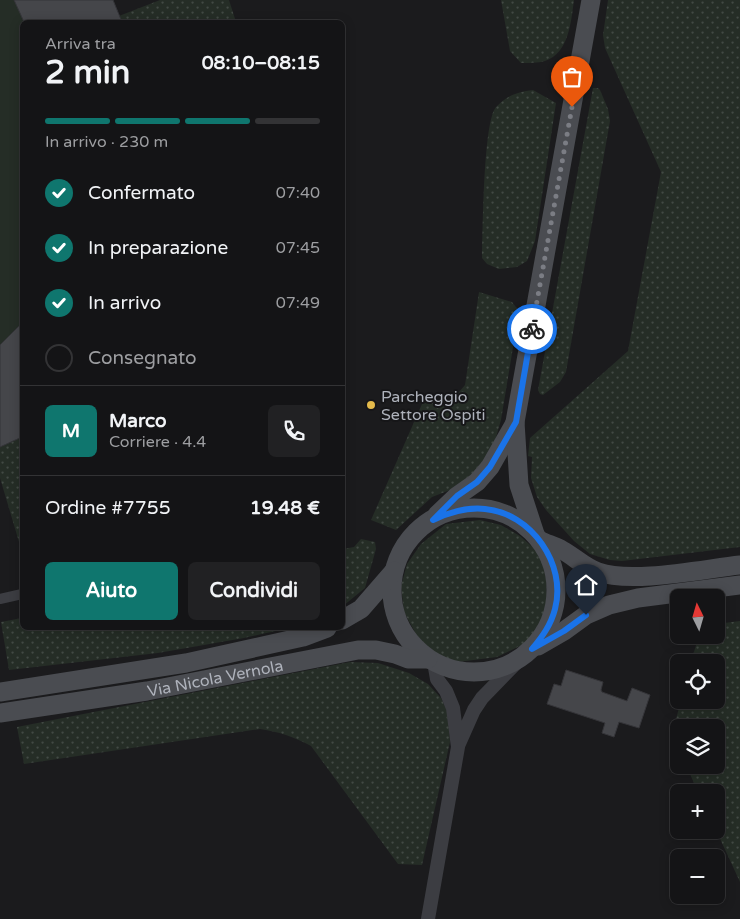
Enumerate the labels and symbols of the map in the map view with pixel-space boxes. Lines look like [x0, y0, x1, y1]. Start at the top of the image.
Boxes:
pin [551, 56, 593, 107]
courier [507, 304, 557, 354]
place label: Parcheggio Settore Ospiti [381, 387, 486, 425]
marker: Parcheggio Settore Ospiti [365, 399, 377, 411]
pin [565, 564, 607, 615]
north arrow [670, 589, 725, 644]
street label: Via Nicola Vernola [146, 656, 285, 702]

